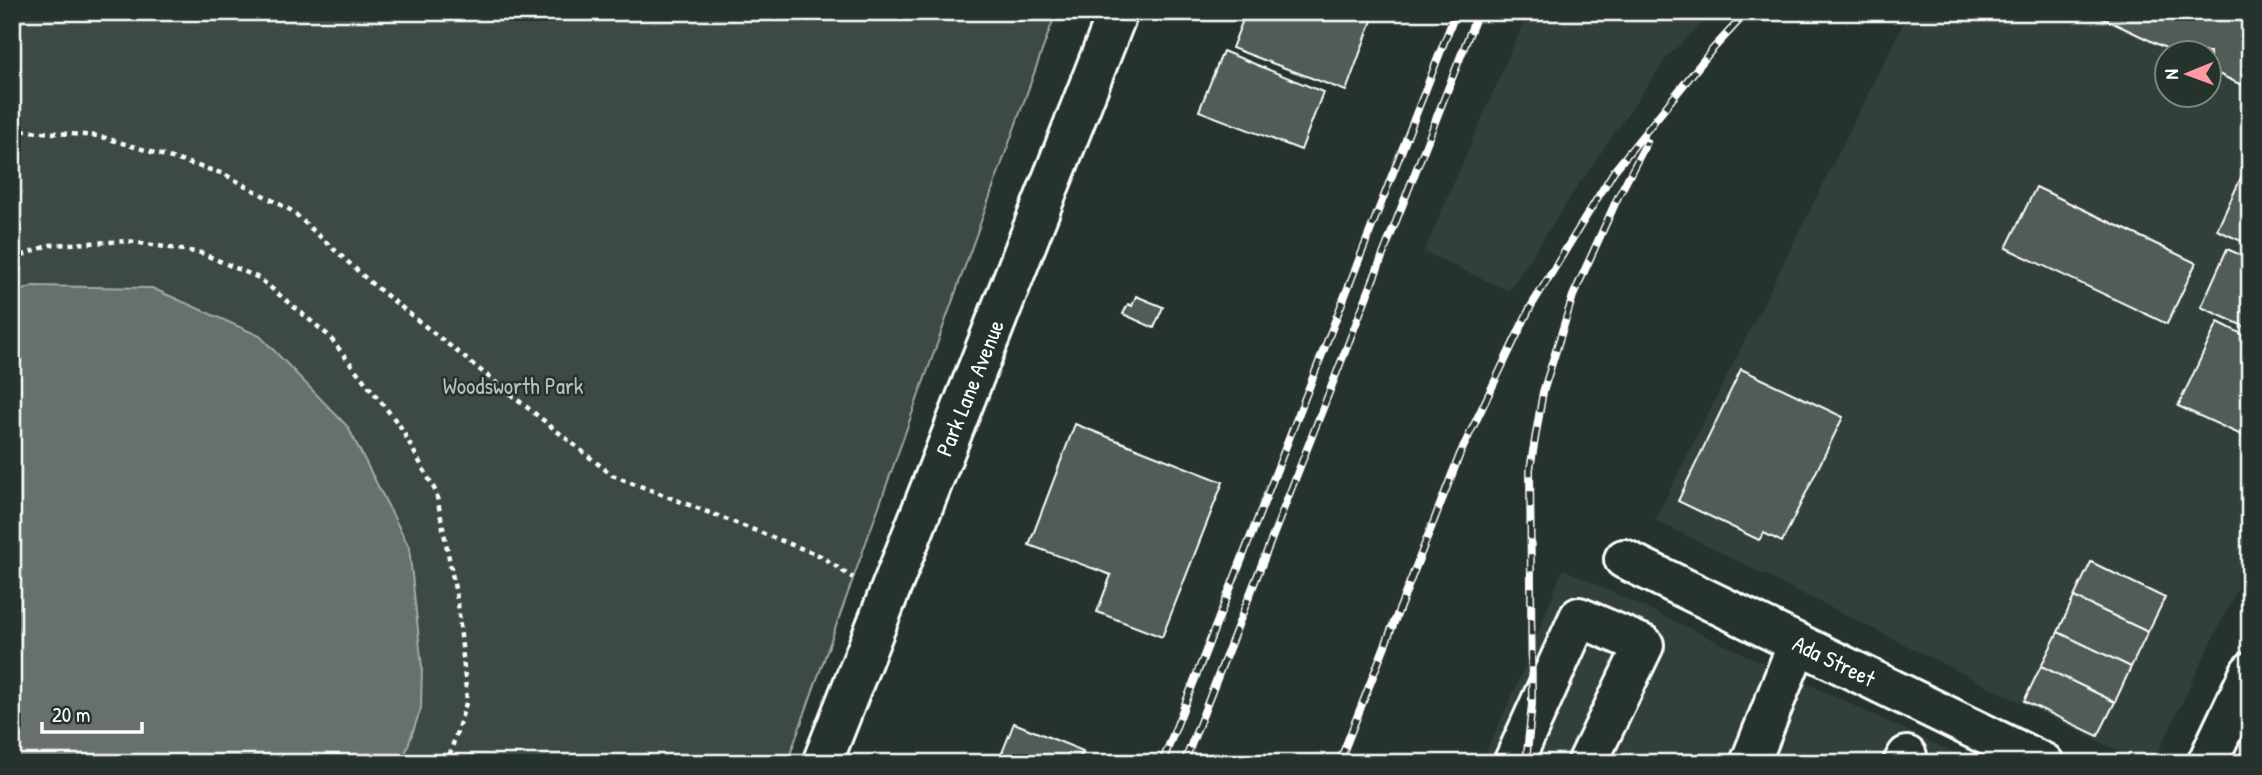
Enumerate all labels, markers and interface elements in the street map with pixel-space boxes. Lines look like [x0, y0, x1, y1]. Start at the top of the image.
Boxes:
north arrow [2154, 38, 2224, 108]
text: N [2158, 69, 2184, 80]
street label: Park Lane Avenue [928, 315, 1011, 461]
park label: Woodsworth Park [443, 370, 584, 401]
street label: Ada Street [1788, 627, 1882, 694]
scale bar [42, 691, 142, 735]
text: 20 m [52, 700, 90, 729]

